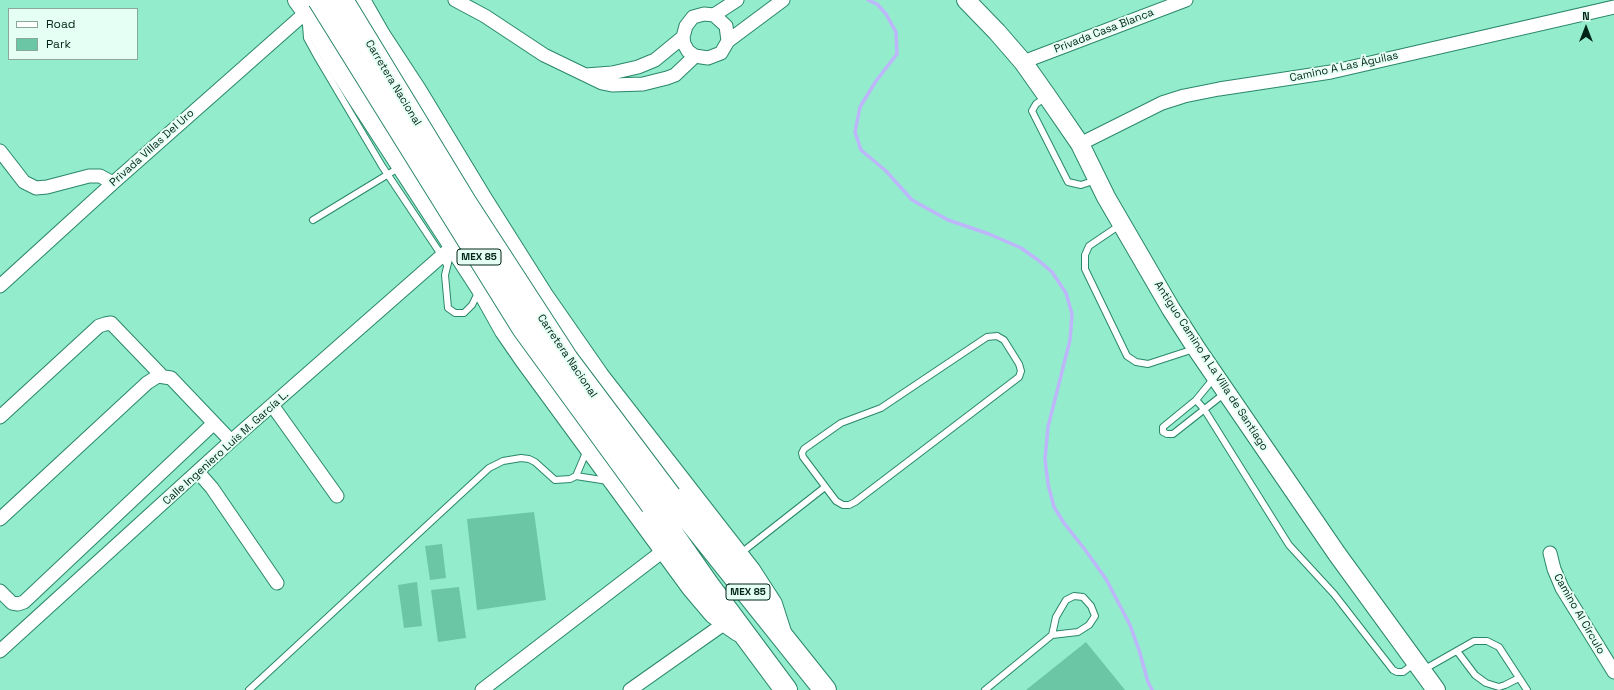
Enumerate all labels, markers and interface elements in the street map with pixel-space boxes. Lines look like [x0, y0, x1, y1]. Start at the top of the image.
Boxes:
street label: Privada Casa Blanca [1052, 6, 1156, 56]
legend [8, 8, 138, 60]
north arrow [1566, 8, 1606, 48]
text: N [1582, 9, 1590, 23]
text: Road [46, 16, 75, 32]
text: Park [46, 36, 71, 52]
street label: Carretera Nacional [362, 38, 424, 128]
street label: Camino A Las Águilas [1288, 49, 1400, 85]
street label: Privada Villas Del Uro [107, 107, 197, 189]
road number: MEX 85 [457, 249, 501, 265]
street label: Antiguo Camino A La Villa de Santiago [1151, 279, 1271, 453]
street label: Carretera Nacional [534, 312, 600, 400]
street label: Calle Ingeniero Luis M. García L. [160, 388, 292, 508]
street label: Camino Al Círculo [1551, 571, 1607, 657]
road number: MEX 85 [726, 584, 770, 600]

